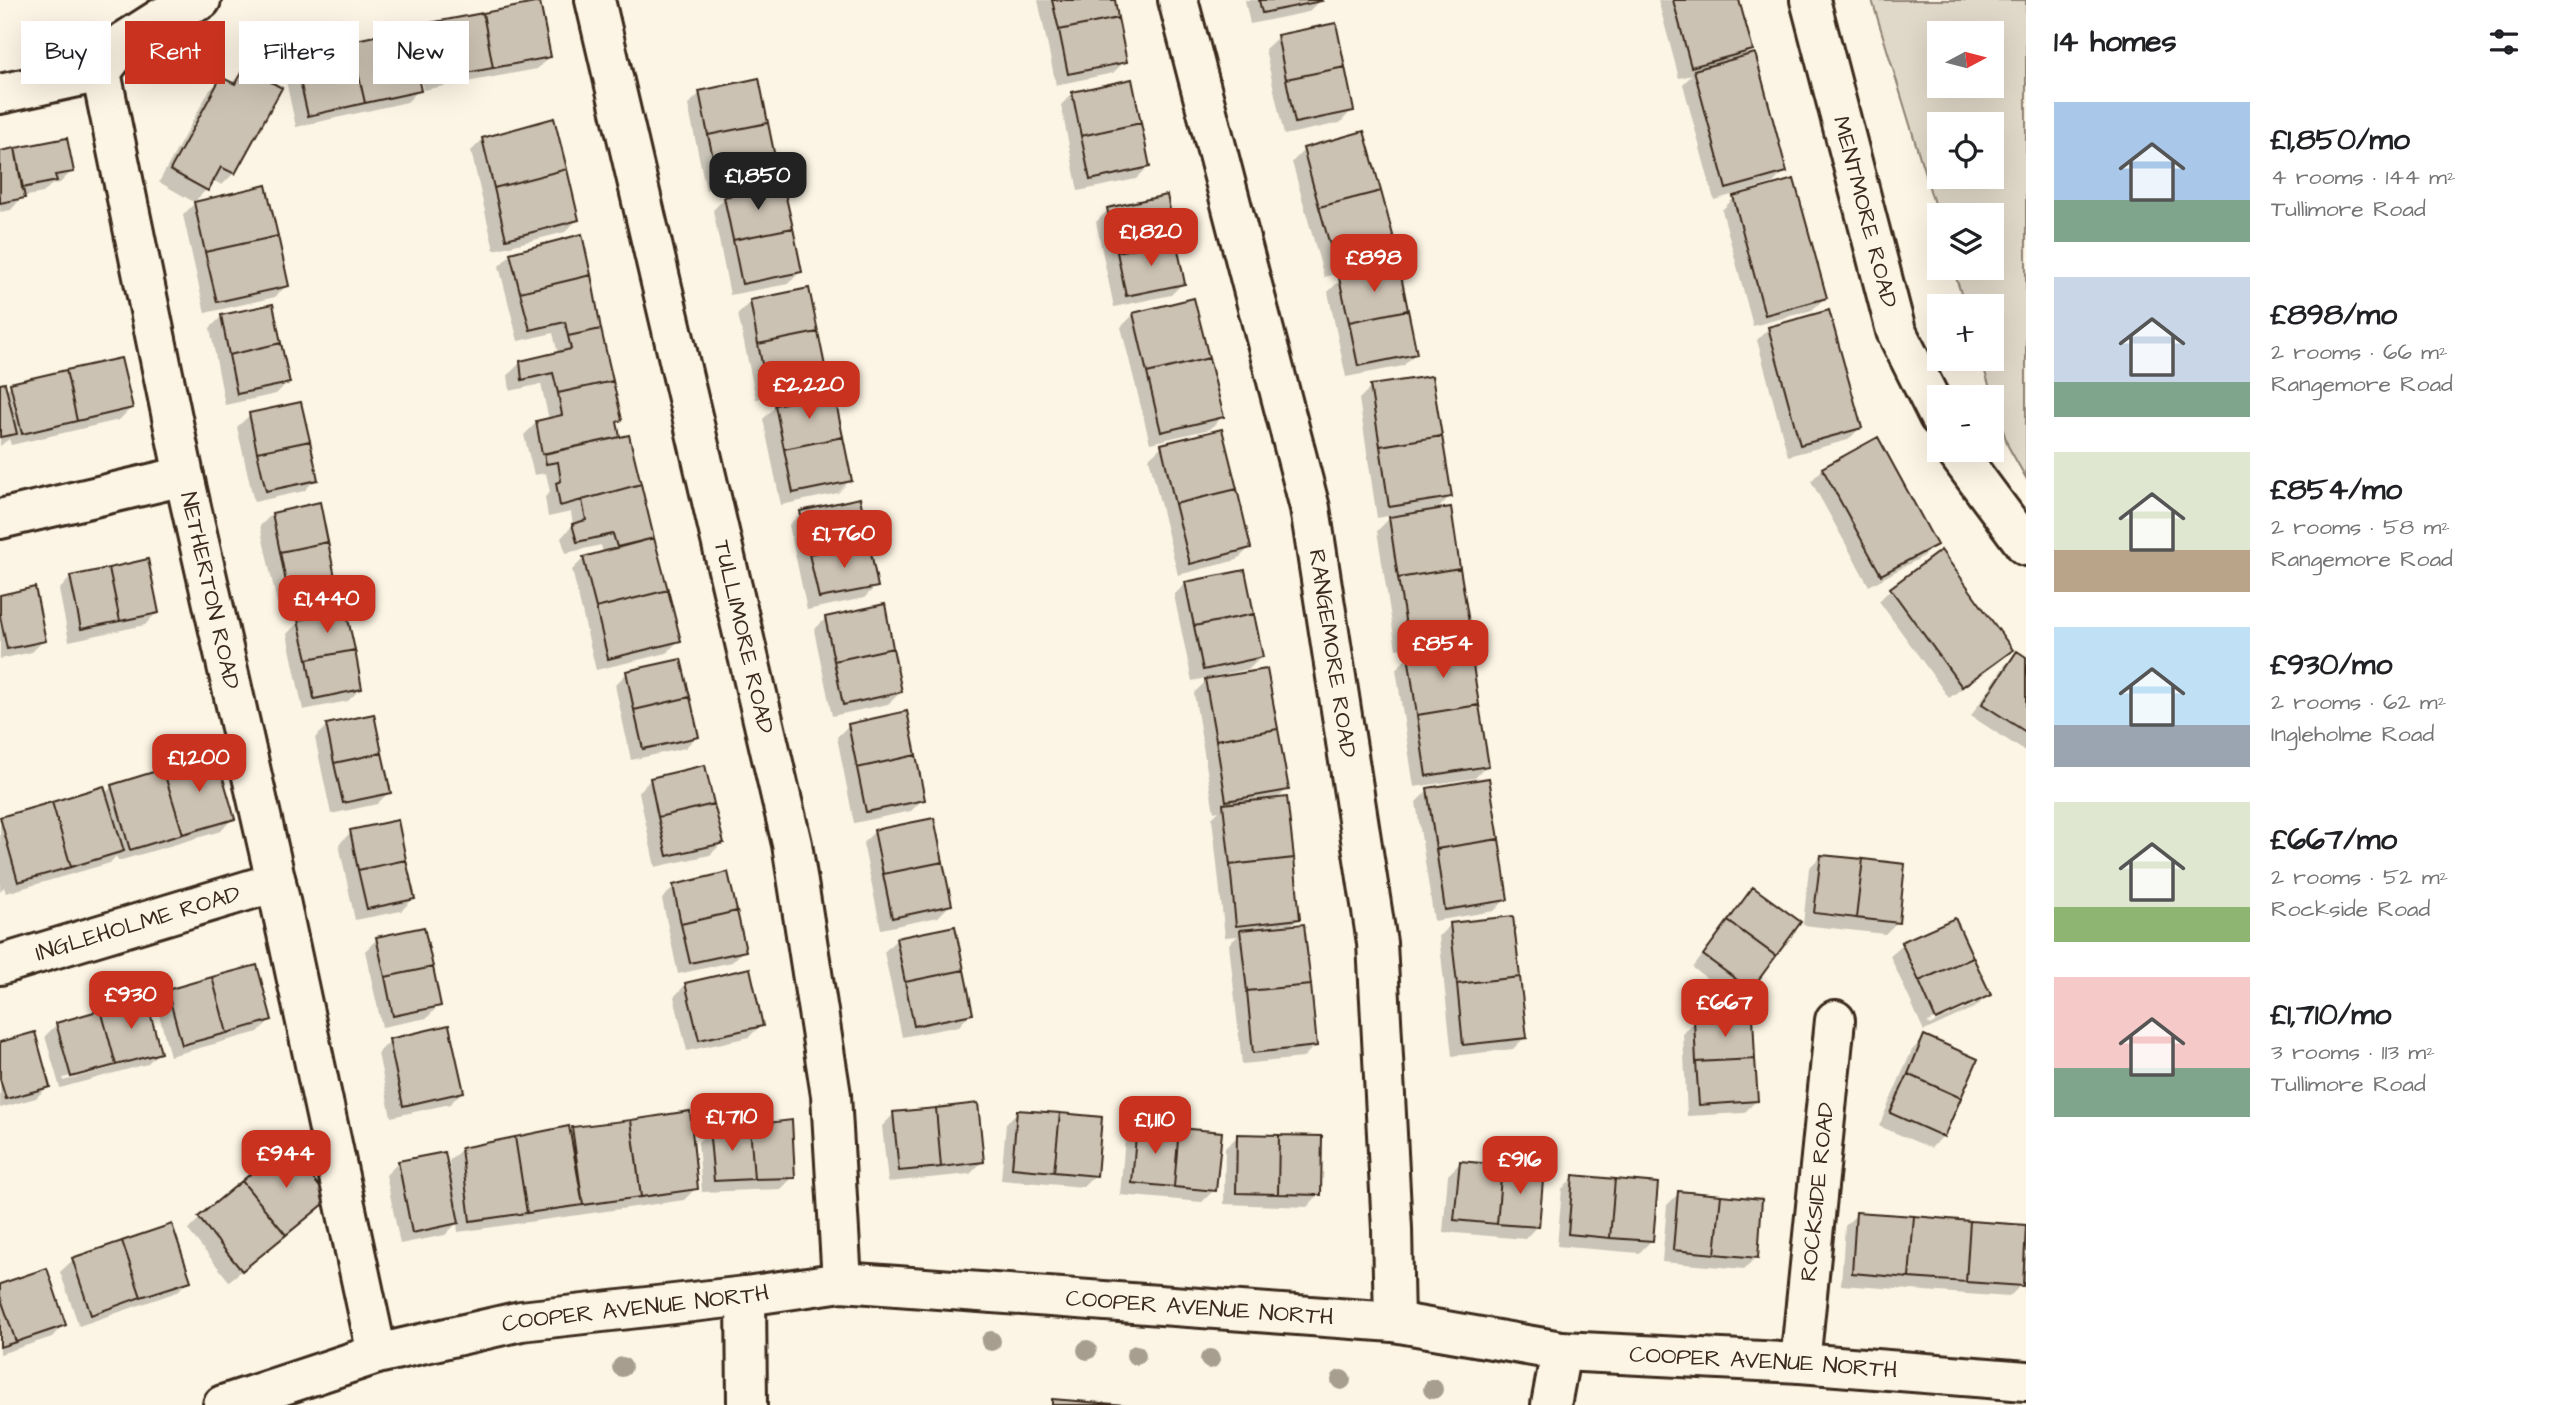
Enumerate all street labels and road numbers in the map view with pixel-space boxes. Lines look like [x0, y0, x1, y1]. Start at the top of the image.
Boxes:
street label: MENTMORE ROAD [1825, 113, 1905, 311]
street label: NETHERTON ROAD [172, 489, 248, 692]
street label: TULLIMORE ROAD [706, 537, 782, 737]
street label: RANGEMORE ROAD [1301, 547, 1364, 760]
street label: INGLEHOLME ROAD [32, 878, 244, 969]
street label: ROCKSIDE ROAD [1792, 1101, 1843, 1283]
street label: COOPER AVENUE NORTH [499, 1277, 771, 1341]
street label: COOPER AVENUE NORTH [1065, 1282, 1335, 1334]
street label: COOPER AVENUE NORTH [1629, 1338, 1899, 1387]

